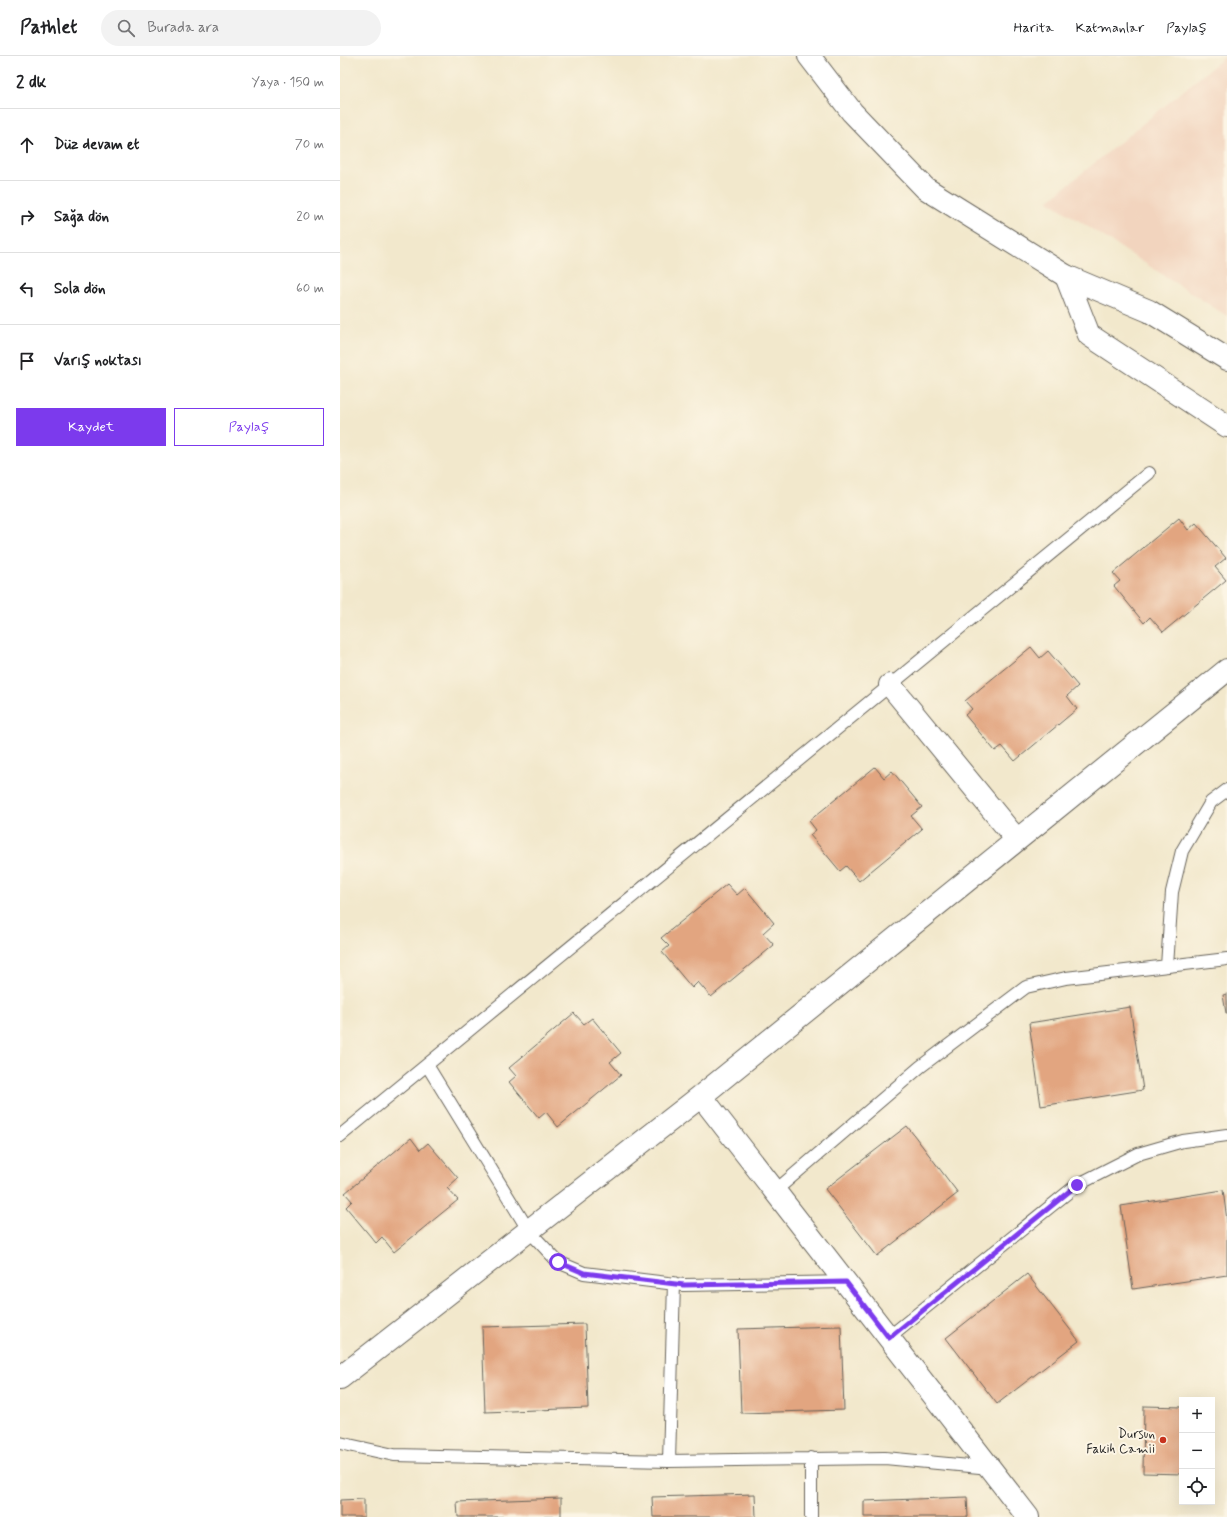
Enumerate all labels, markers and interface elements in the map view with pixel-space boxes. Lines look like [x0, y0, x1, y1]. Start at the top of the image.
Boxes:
search box [101, 10, 381, 46]
text: Pathlet [20, 15, 77, 40]
icon: search [115, 17, 137, 39]
text: Burada ara [147, 18, 219, 38]
text: Harita [1013, 19, 1054, 37]
text: Katmanlar [1076, 19, 1144, 37]
text: Paylaş [1166, 19, 1207, 37]
text: 2 dk [16, 71, 46, 93]
text: Yaya · 150 m [252, 74, 324, 91]
icon: ahead [16, 134, 38, 156]
text: Düz devam et [54, 135, 139, 155]
text: 70 m [295, 136, 324, 153]
icon: right [16, 206, 38, 228]
text: Sağa dön [54, 207, 109, 227]
text: 20 m [296, 208, 324, 225]
icon: left [16, 278, 38, 300]
text: Sola dön [54, 279, 106, 299]
text: 60 m [296, 280, 324, 297]
icon: arrive [16, 350, 38, 372]
text: Varış noktası [54, 351, 142, 371]
button: Kaydet [16, 408, 166, 446]
button: Paylaş [174, 408, 324, 446]
route end [1068, 1176, 1086, 1194]
route start [549, 1253, 567, 1271]
map controls [1179, 1397, 1215, 1505]
button: + [1179, 1397, 1215, 1433]
place label: Dursun Fakih Camii [1086, 1426, 1155, 1458]
button: − [1179, 1433, 1215, 1469]
marker: Dursun Fakih Camii [1158, 1435, 1168, 1445]
button: locate [1179, 1469, 1215, 1505]

